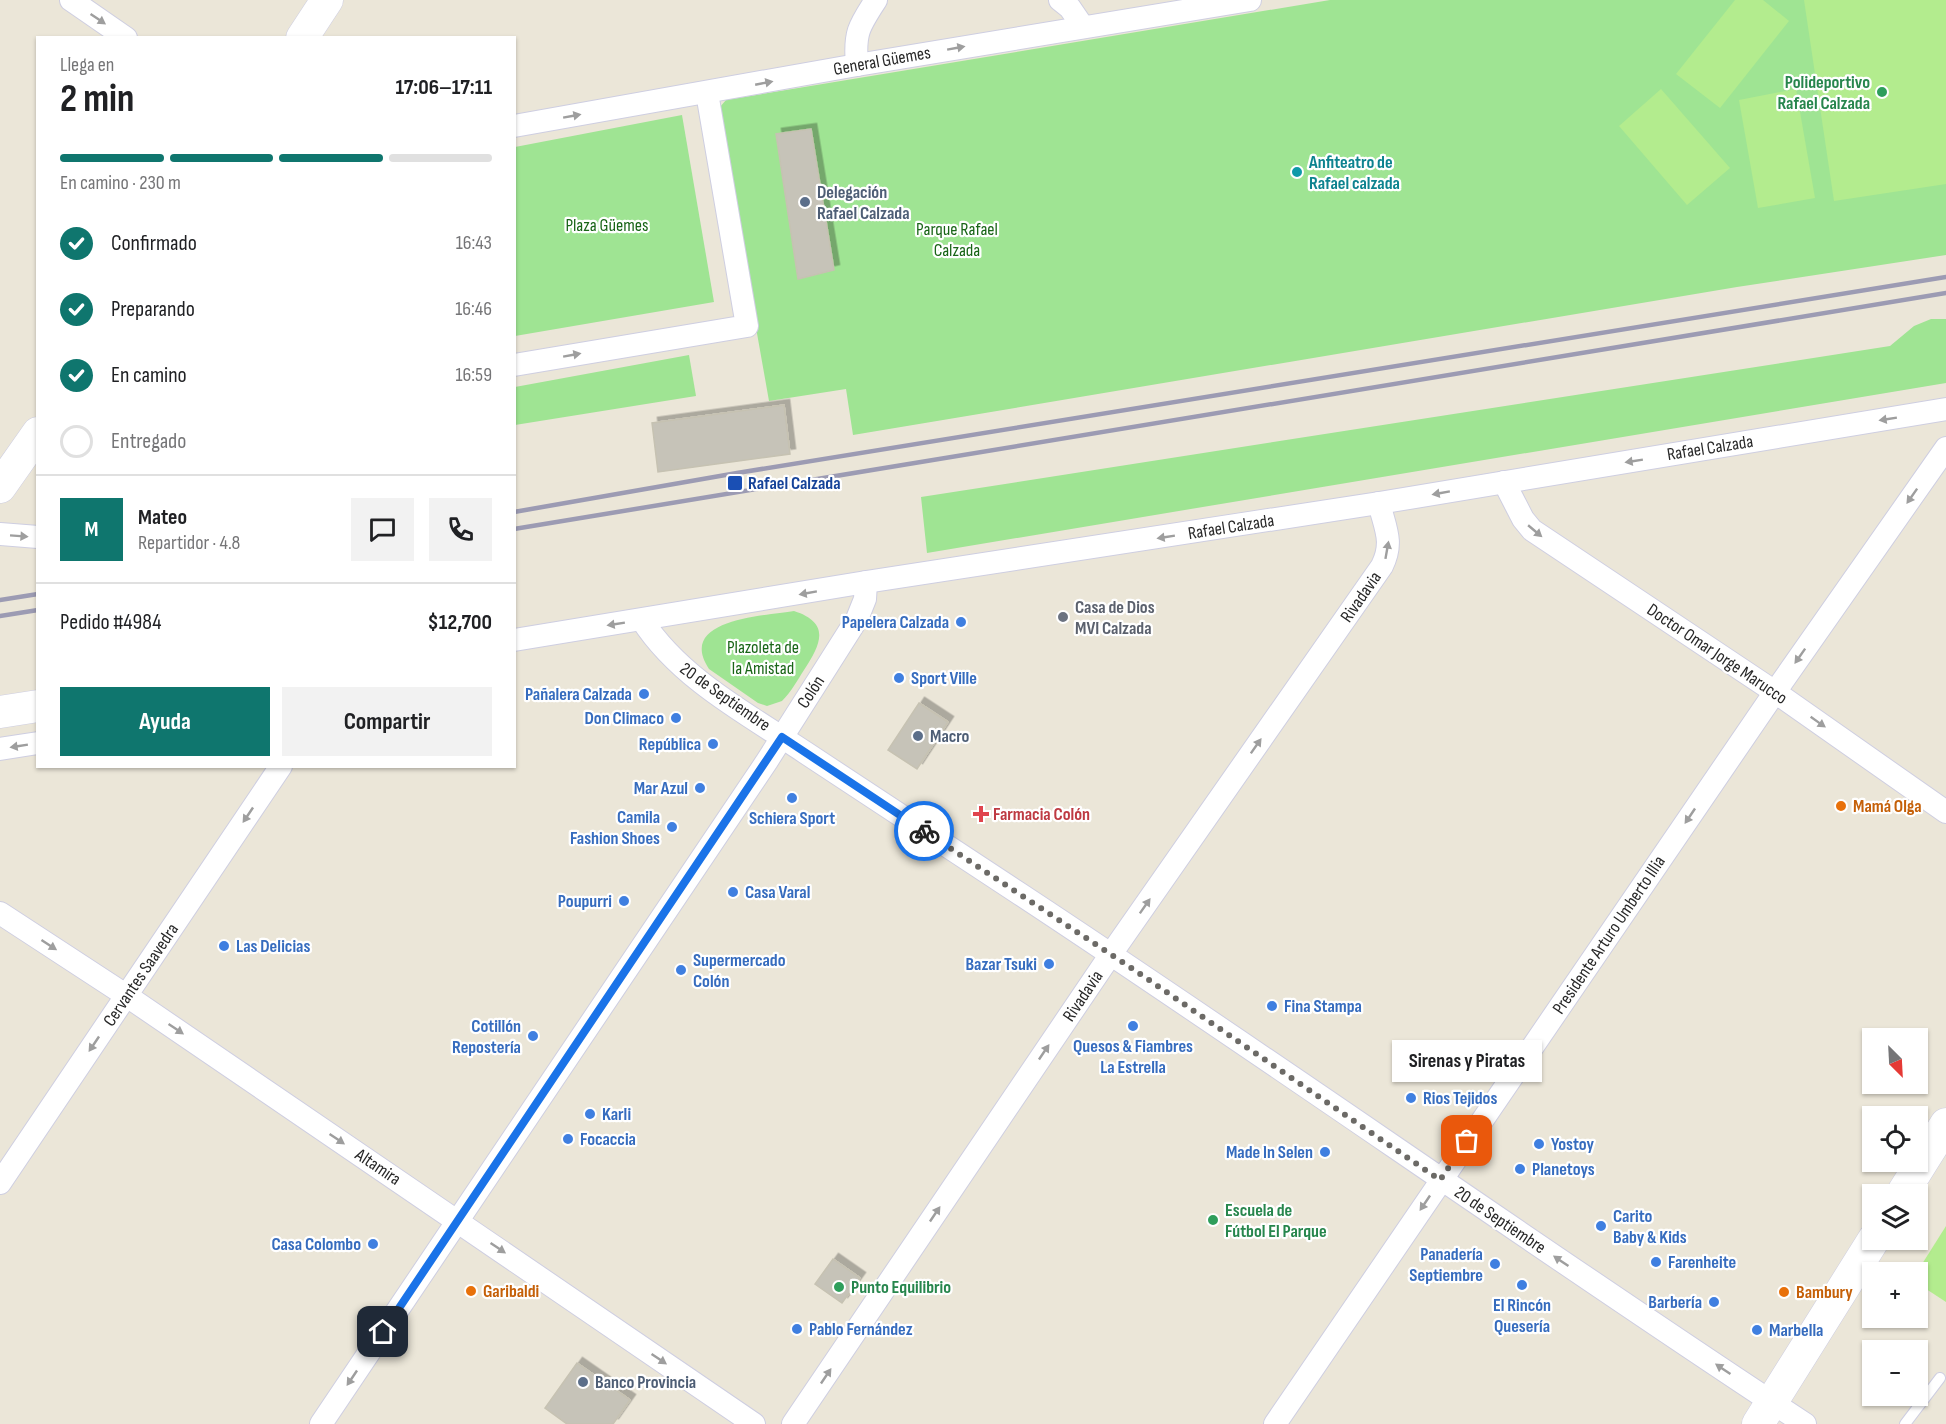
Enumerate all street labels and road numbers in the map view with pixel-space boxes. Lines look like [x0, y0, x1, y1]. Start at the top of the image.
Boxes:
street label: General Güemes [832, 42, 932, 80]
street label: Rafael Calzada [1665, 431, 1755, 465]
street label: Rafael Calzada [1186, 510, 1276, 544]
street label: Rivadavia [1336, 568, 1386, 626]
street label: Doctor Omar Jorge Marucco [1643, 599, 1791, 709]
street label: 20 de Septiembre [676, 658, 774, 736]
street label: Colón [793, 672, 829, 712]
street label: Presidente Arturo Umberto Illia [1548, 852, 1670, 1018]
street label: Cervantes Saavedra [99, 920, 183, 1030]
street label: Rivadavia [1058, 967, 1108, 1025]
street label: Altamira [350, 1144, 405, 1190]
street label: 20 de Septiembre [1450, 1182, 1550, 1258]

